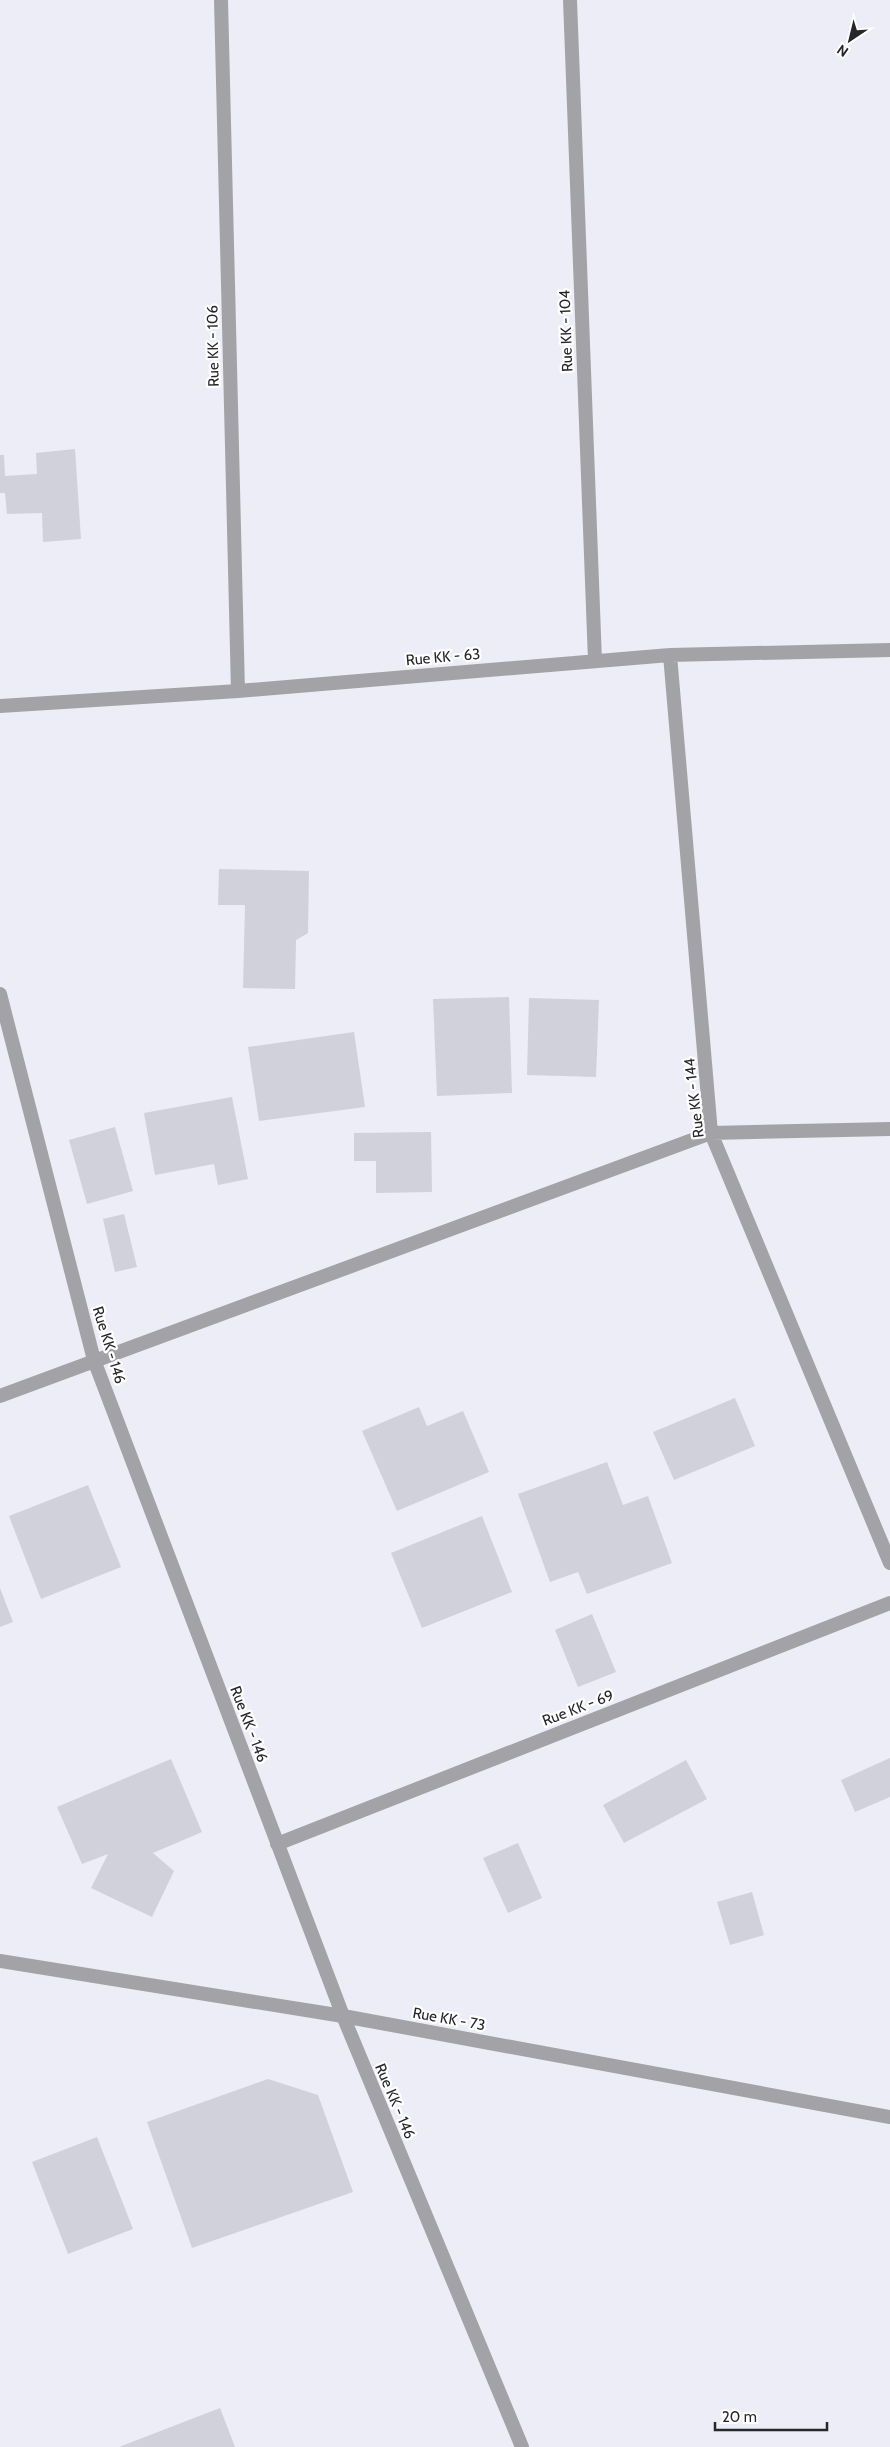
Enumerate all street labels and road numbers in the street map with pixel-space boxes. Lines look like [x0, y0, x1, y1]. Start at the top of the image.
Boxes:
street label: Rue KK - 104 [556, 289, 576, 372]
street label: Rue KK - 106 [203, 305, 223, 387]
street label: Rue KK - 63 [405, 645, 481, 669]
street label: Rue KK - 144 [680, 1057, 708, 1139]
street label: Rue KK - 146 [89, 1304, 129, 1386]
street label: Rue KK - 146 [226, 1683, 272, 1765]
street label: Rue KK - 69 [540, 1686, 616, 1730]
street label: Rue KK - 73 [411, 2004, 487, 2034]
street label: Rue KK - 146 [371, 2061, 419, 2141]

